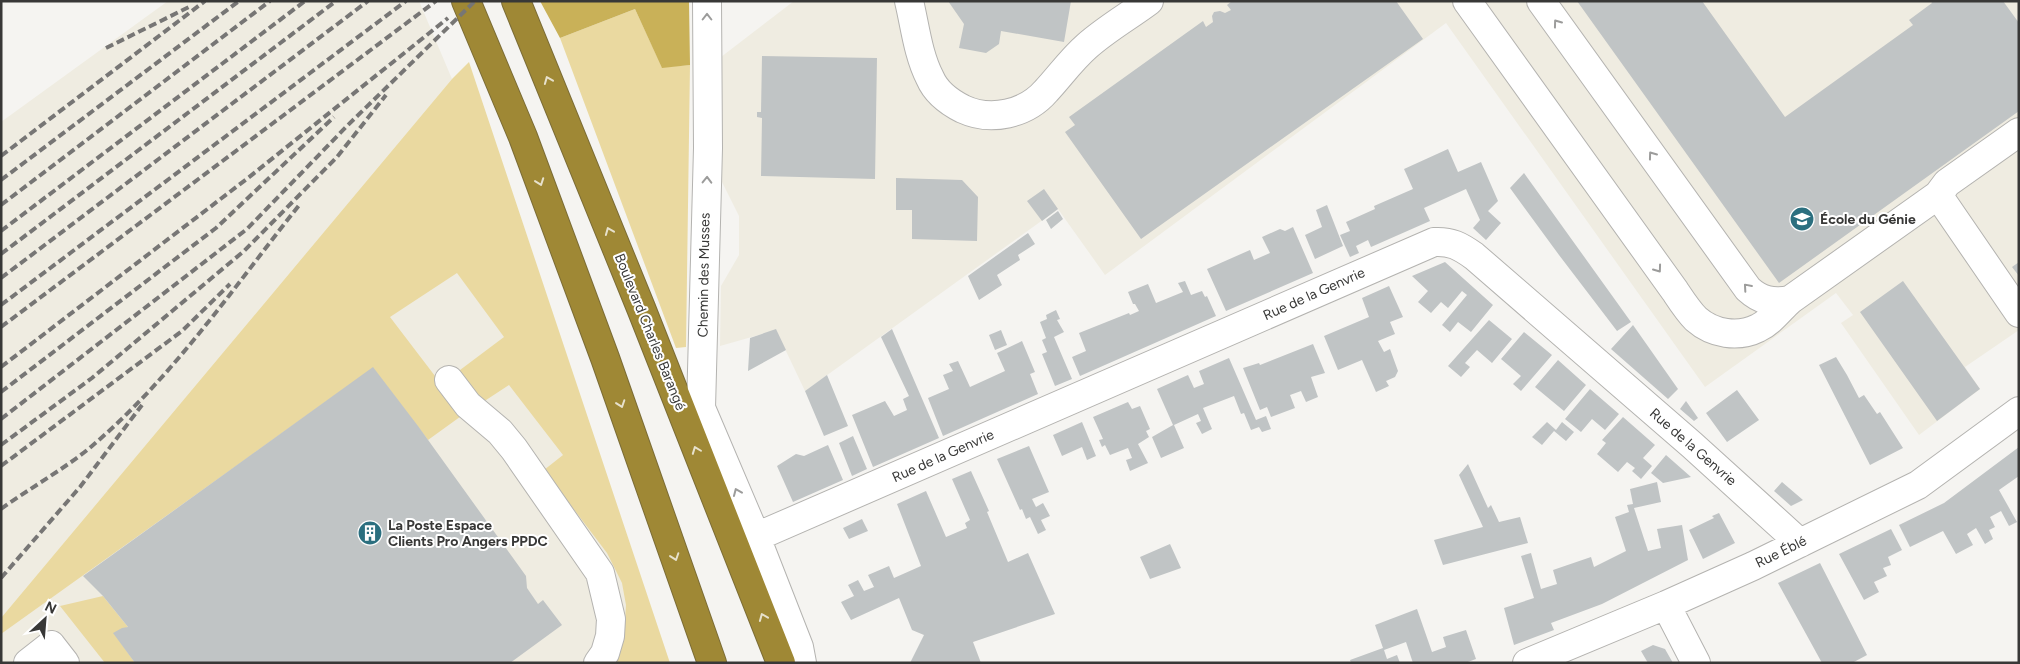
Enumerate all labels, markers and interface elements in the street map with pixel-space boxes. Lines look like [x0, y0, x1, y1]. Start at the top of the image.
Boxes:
one-way arrow [702, 13, 712, 20]
one-way arrow [1554, 19, 1563, 29]
one-way arrow [544, 76, 555, 85]
one-way arrow [1649, 151, 1658, 161]
one-way arrow [702, 175, 712, 183]
one-way arrow [534, 178, 544, 186]
school or university icon: École du Génie [1789, 206, 1815, 232]
place label: École du Génie [1820, 211, 1916, 228]
street label: Chemin des Musses [694, 213, 714, 337]
one-way arrow [605, 227, 616, 236]
street label: Boulevard Charles Barangé [611, 251, 689, 413]
one-way arrow [1652, 263, 1661, 273]
street label: Rue de la Genvrie [1260, 264, 1368, 324]
one-way arrow [1744, 283, 1753, 292]
one-way arrow [616, 399, 626, 407]
street label: Rue de la Genvrie [1646, 405, 1740, 490]
street label: Rue de la Genvrie [889, 426, 997, 486]
one-way arrow [692, 446, 703, 455]
one-way arrow [732, 488, 743, 497]
place label: La Poste Espace Clients Pro Angers PPDC [388, 517, 548, 550]
building icon: La Poste Espace Clients Pro Angers PPDC [357, 520, 383, 546]
street label: Rue Éblé [1753, 532, 1810, 572]
one-way arrow [669, 552, 679, 561]
north arrow [20, 594, 70, 644]
text: N [42, 598, 59, 618]
one-way arrow [758, 614, 768, 622]

